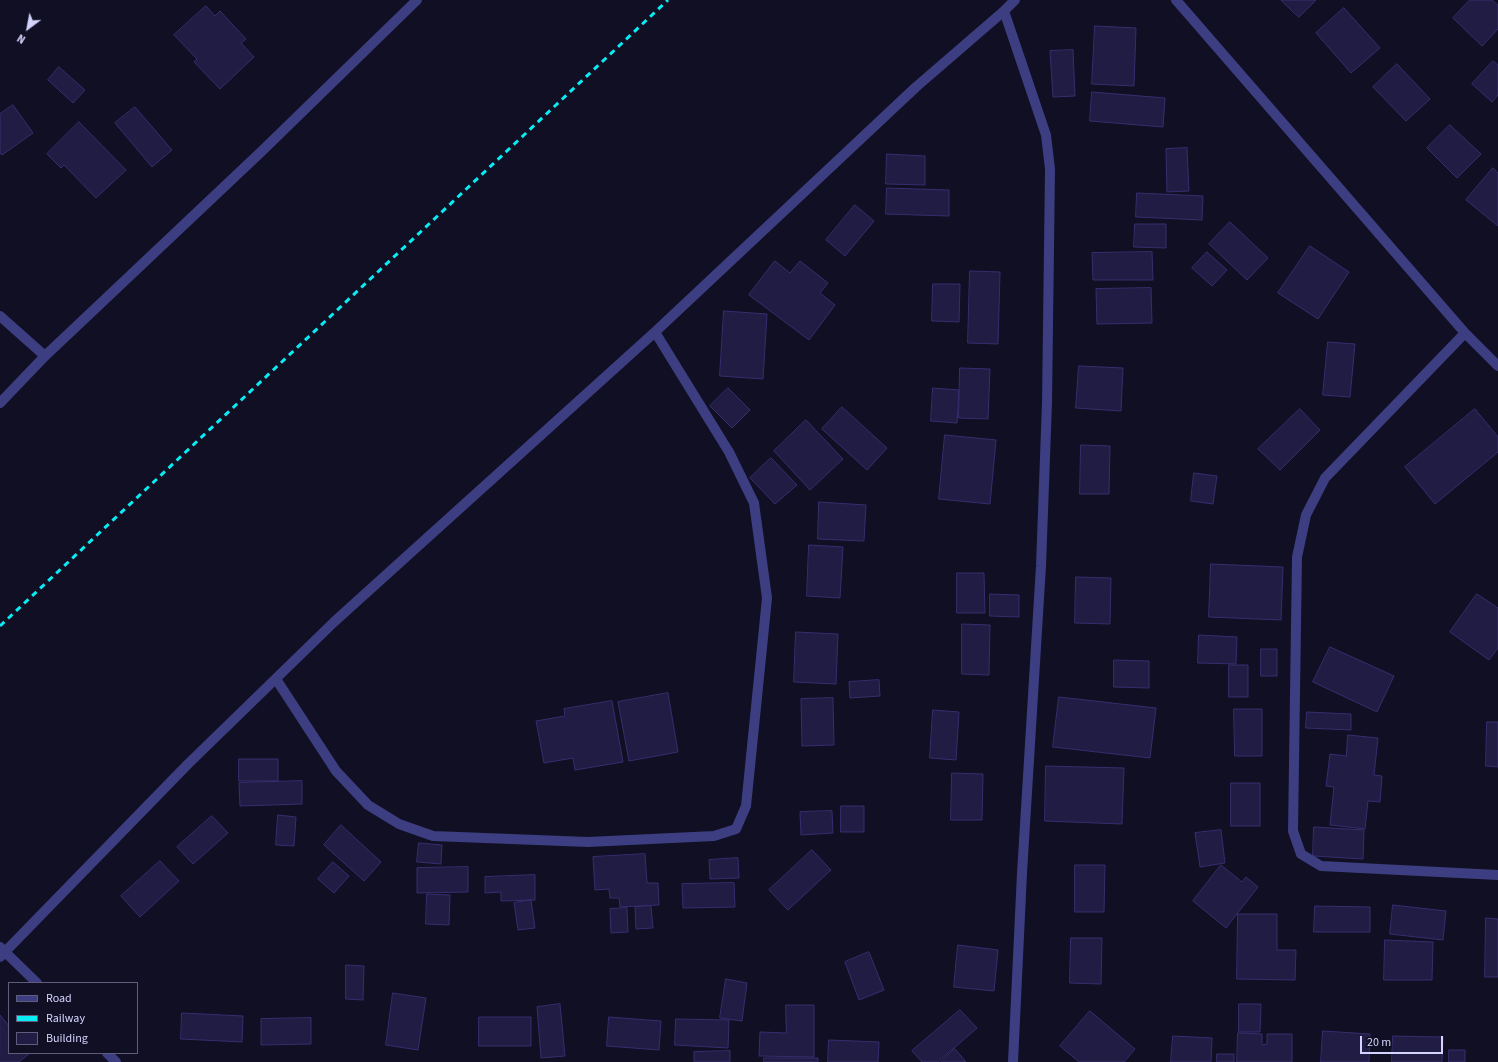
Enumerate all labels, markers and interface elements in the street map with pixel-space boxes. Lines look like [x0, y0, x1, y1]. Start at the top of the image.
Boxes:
north arrow [8, 8, 48, 48]
text: N [14, 30, 28, 47]
legend [8, 982, 138, 1054]
text: Road [46, 990, 72, 1007]
text: Railway [46, 1010, 85, 1027]
scale bar [1362, 1028, 1445, 1054]
text: Building [46, 1030, 88, 1047]
text: 20 m [1367, 1034, 1391, 1051]

